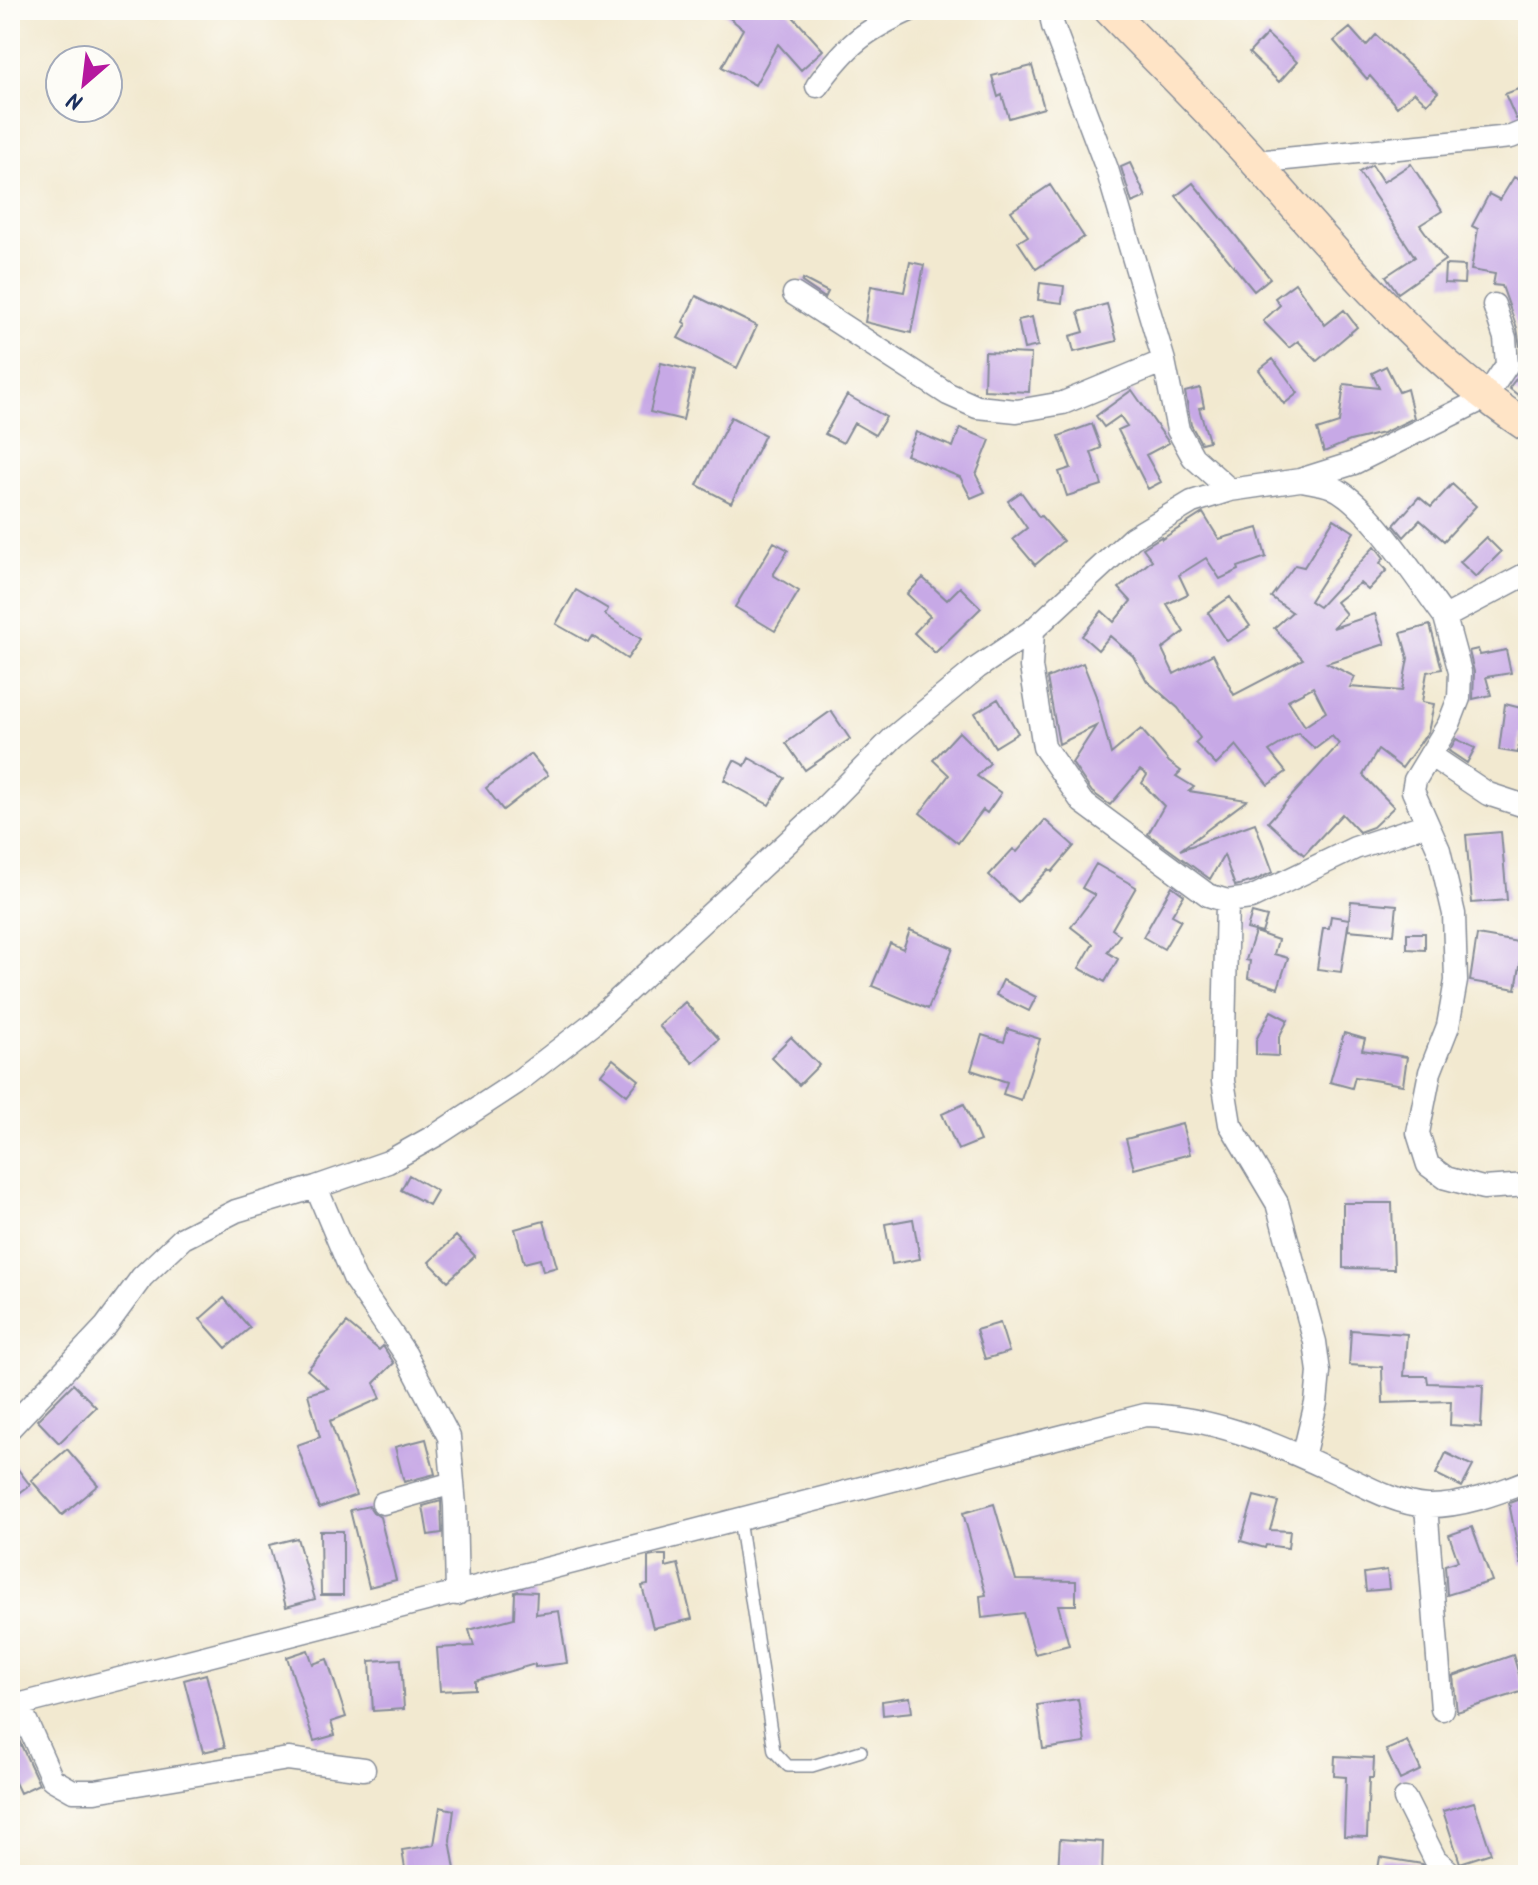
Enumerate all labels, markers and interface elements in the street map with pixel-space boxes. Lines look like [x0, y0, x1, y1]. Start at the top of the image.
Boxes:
north arrow [44, 44, 124, 124]
text: N [61, 81, 90, 118]

